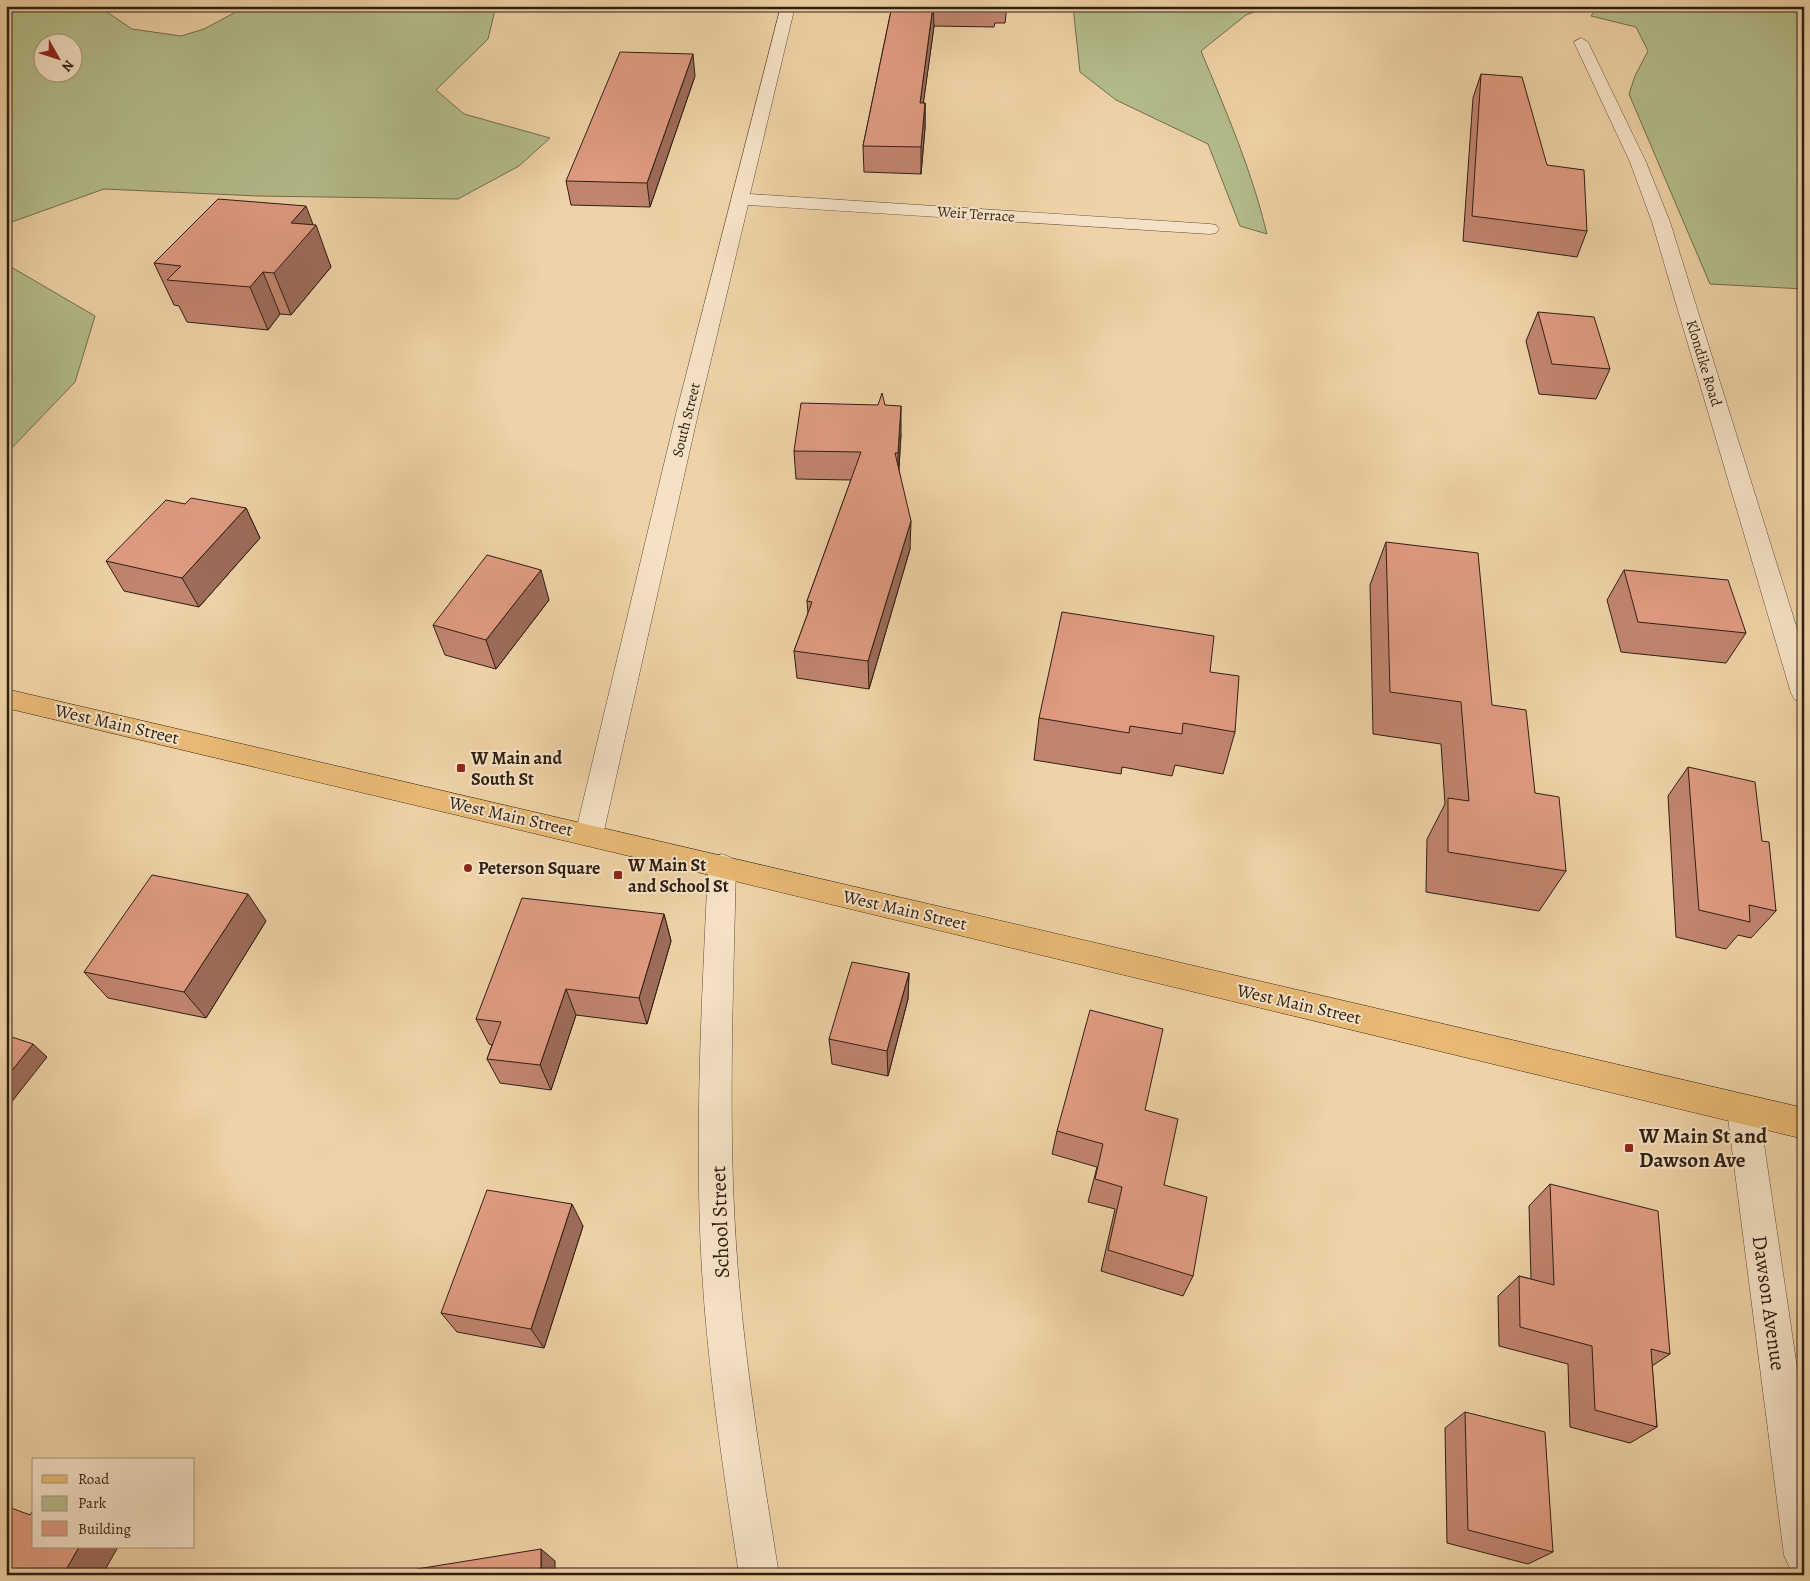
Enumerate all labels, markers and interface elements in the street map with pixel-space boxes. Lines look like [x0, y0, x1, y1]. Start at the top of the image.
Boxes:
north arrow [32, 32, 82, 82]
text: N [57, 56, 78, 76]
street label: Weir Terrace [936, 201, 1016, 227]
street label: Klondike Road [1681, 317, 1727, 409]
street label: South Street [667, 381, 705, 459]
street label: West Main Street [52, 698, 181, 750]
place label: W Main and South St [470, 746, 562, 791]
marker: W Main and South St [455, 762, 467, 774]
street label: West Main Street [446, 790, 575, 842]
place label: W Main St and School St [627, 853, 729, 898]
place label: Peterson Square [478, 856, 600, 880]
marker: Peterson Square [462, 862, 474, 874]
marker: W Main St and School St [612, 869, 624, 881]
street label: West Main Street [840, 884, 969, 936]
street label: West Main Street [1234, 978, 1363, 1030]
place label: W Main St and Dawson Ave [1638, 1122, 1768, 1174]
marker: W Main St and Dawson Ave [1623, 1142, 1635, 1154]
street label: School Street [704, 1165, 736, 1279]
street label: Dawson Avenue [1746, 1234, 1792, 1372]
legend [32, 1458, 195, 1548]
text: Road [78, 1469, 110, 1489]
text: Park [78, 1493, 107, 1513]
text: Building [78, 1519, 131, 1539]

